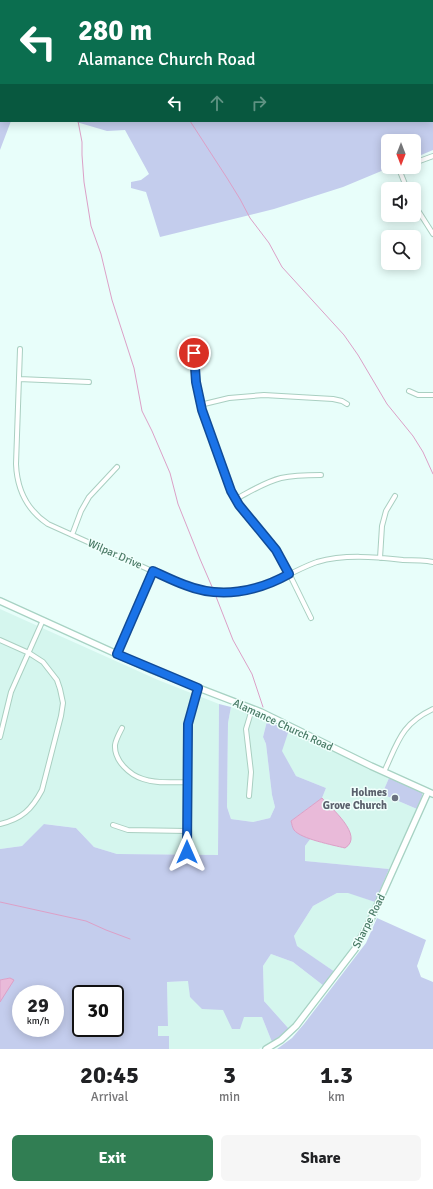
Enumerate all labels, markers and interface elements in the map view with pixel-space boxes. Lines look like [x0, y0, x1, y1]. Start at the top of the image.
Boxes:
text: 280 m [78, 14, 152, 48]
icon: left [12, 16, 64, 68]
text: Alamance Church Road [78, 48, 255, 70]
icon: left [164, 92, 186, 114]
icon: ahead [206, 92, 228, 114]
icon: right [248, 92, 270, 114]
north arrow [381, 134, 421, 174]
map controls [381, 134, 421, 270]
button: sound [381, 182, 421, 222]
button: search [381, 230, 421, 270]
pin [177, 336, 211, 370]
icon: arrive [183, 342, 205, 364]
street label: Wilpar Drive [86, 536, 144, 572]
street label: Alamance Church Road [231, 696, 335, 754]
place label: Holmes Grove Church [323, 786, 387, 812]
marker: Holmes Grove Church [390, 793, 400, 803]
position arrow [166, 831, 208, 873]
street label: Sharpe Road [350, 892, 388, 950]
speed limit sign: 30 [72, 985, 124, 1037]
text: 29 [27, 993, 49, 1018]
text: km/h [27, 1015, 49, 1027]
text: 20:45 [80, 1060, 139, 1090]
text: 3 [223, 1060, 236, 1090]
text: 1.3 [320, 1060, 353, 1090]
text: Arrival [91, 1089, 128, 1105]
text: min [219, 1089, 240, 1105]
text: km [328, 1089, 345, 1105]
button: Exit [12, 1135, 213, 1181]
button: Share [221, 1135, 421, 1181]

